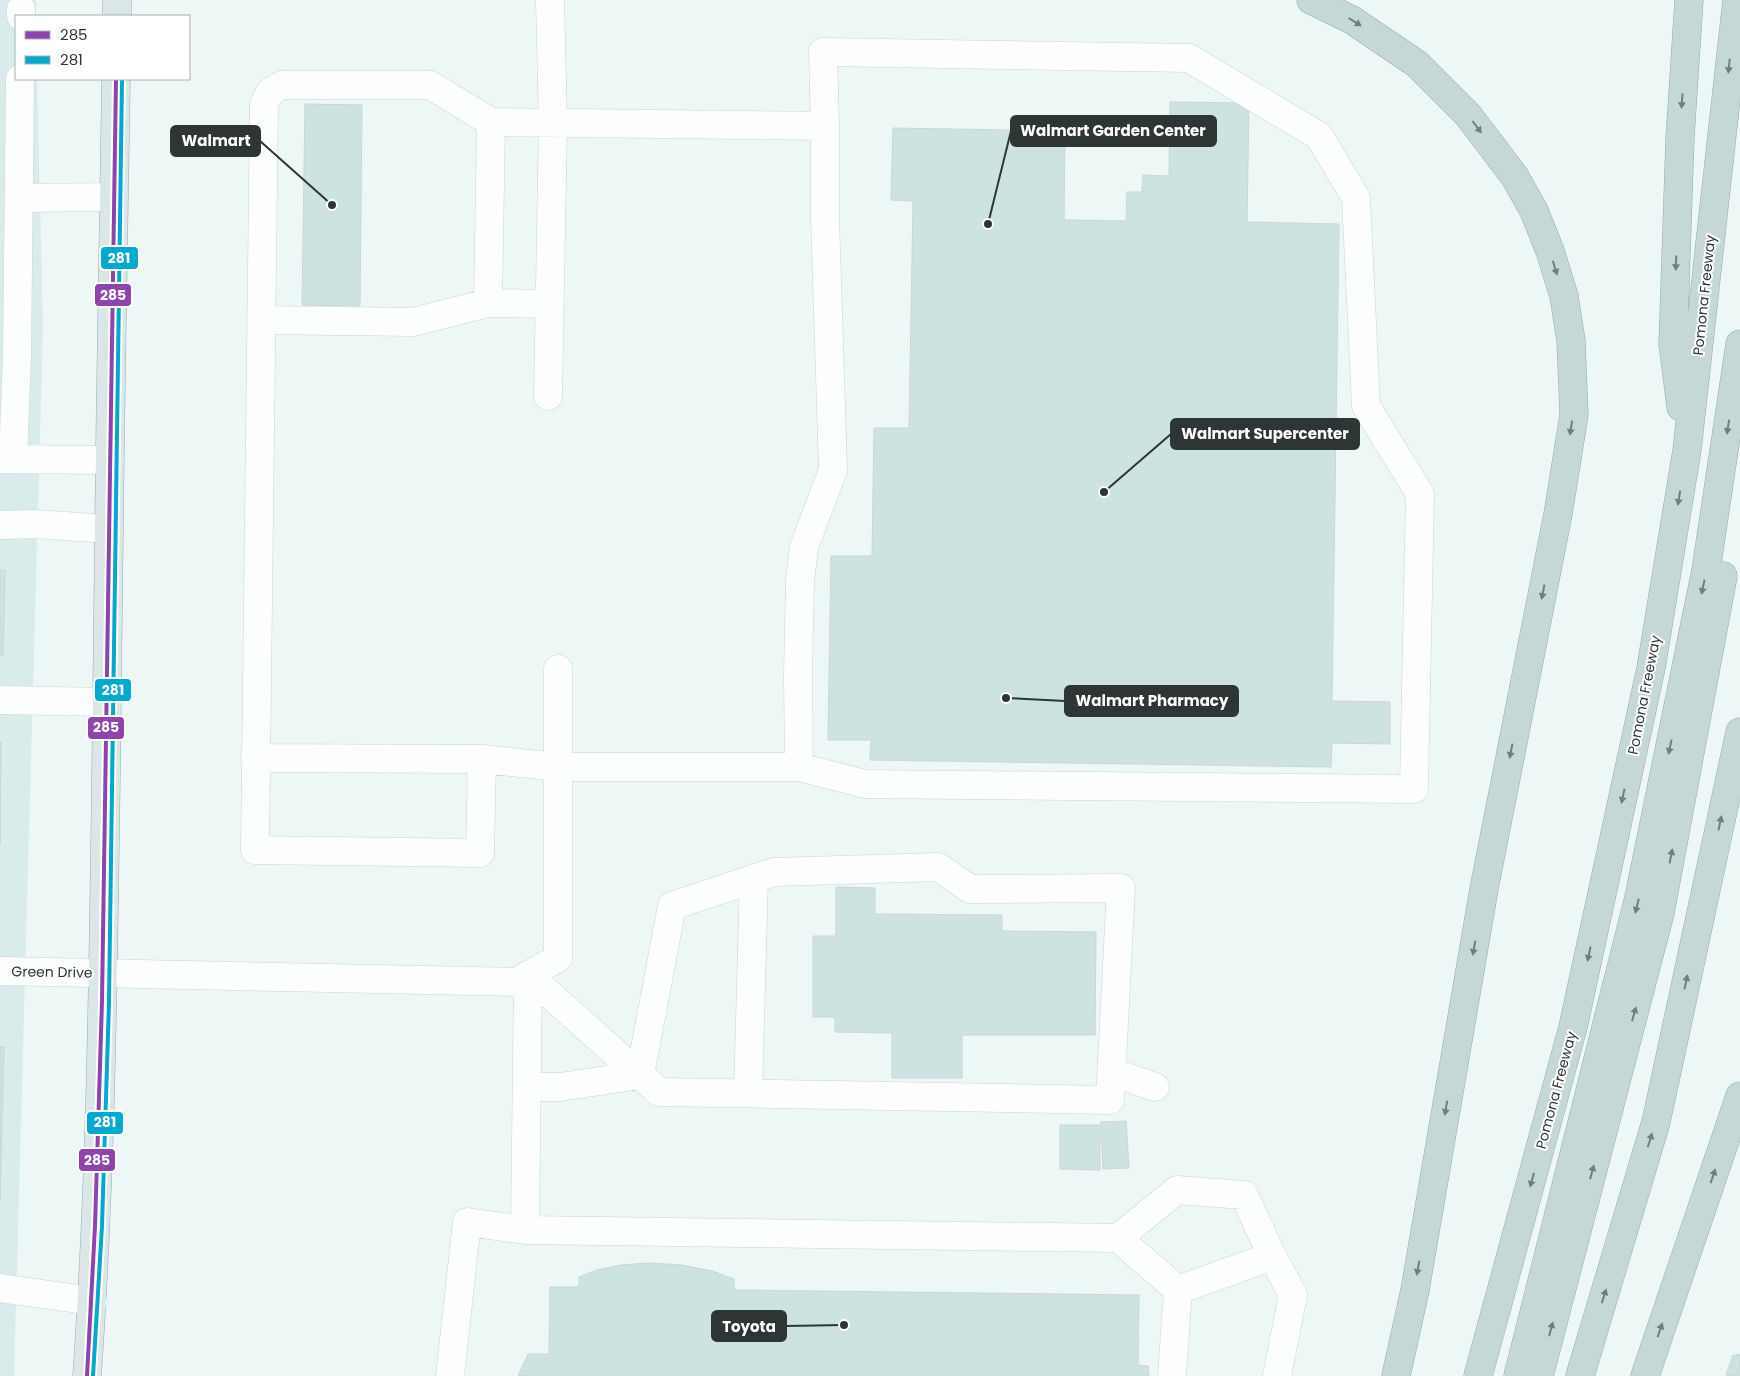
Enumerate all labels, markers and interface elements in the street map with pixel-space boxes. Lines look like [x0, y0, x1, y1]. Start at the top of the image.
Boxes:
legend [15, 15, 190, 80]
one-way arrow [1348, 17, 1361, 27]
text: 285 [60, 24, 88, 45]
text: 281 [60, 49, 83, 70]
one-way arrow [1725, 58, 1733, 74]
one-way arrow [1678, 93, 1686, 109]
callout: Walmart Garden Center [1011, 116, 1216, 146]
text: Walmart Garden Center [1020, 120, 1206, 141]
one-way arrow [1472, 120, 1483, 133]
callout: Walmart [171, 126, 260, 156]
text: Walmart [182, 130, 250, 151]
street label: Pomona Freeway [1688, 234, 1720, 356]
line badge: 281 [100, 246, 139, 270]
text: 281 [108, 248, 130, 268]
one-way arrow [1672, 256, 1680, 272]
one-way arrow [1552, 261, 1560, 276]
line badge: 285 [94, 283, 132, 307]
text: 285 [100, 285, 126, 305]
callout: Walmart Supercenter [1171, 419, 1359, 449]
one-way arrow [1723, 419, 1731, 435]
one-way arrow [1567, 421, 1575, 437]
text: Walmart Supercenter [1181, 423, 1349, 444]
one-way arrow [1675, 491, 1683, 507]
one-way arrow [1698, 580, 1706, 596]
one-way arrow [1538, 584, 1546, 600]
street label: Pomona Freeway [1623, 634, 1665, 756]
line badge: 281 [94, 678, 132, 702]
text: 281 [102, 680, 124, 700]
callout: Walmart Pharmacy [1065, 686, 1238, 716]
text: Walmart Pharmacy [1076, 690, 1229, 711]
line badge: 285 [87, 716, 125, 740]
text: 285 [93, 717, 119, 737]
one-way arrow [1666, 739, 1674, 754]
one-way arrow [1507, 744, 1515, 760]
one-way arrow [1619, 788, 1627, 804]
one-way arrow [1717, 814, 1725, 830]
one-way arrow [1667, 848, 1675, 864]
one-way arrow [1633, 898, 1641, 913]
one-way arrow [1470, 940, 1478, 956]
one-way arrow [1585, 947, 1593, 962]
street label: Green Drive [11, 961, 93, 983]
one-way arrow [1682, 974, 1690, 989]
one-way arrow [1630, 1007, 1638, 1022]
street label: Pomona Freeway [1531, 1029, 1581, 1151]
one-way arrow [1442, 1100, 1450, 1116]
line badge: 281 [86, 1111, 124, 1135]
text: 281 [94, 1112, 116, 1132]
one-way arrow [1647, 1132, 1655, 1147]
line badge: 285 [78, 1148, 116, 1172]
text: 285 [84, 1150, 110, 1170]
one-way arrow [1589, 1164, 1597, 1179]
one-way arrow [1709, 1168, 1717, 1183]
one-way arrow [1527, 1172, 1535, 1187]
one-way arrow [1414, 1260, 1422, 1276]
one-way arrow [1600, 1288, 1608, 1303]
callout: Toyota [712, 1311, 786, 1341]
text: Toyota [722, 1316, 776, 1337]
one-way arrow [1548, 1321, 1556, 1336]
one-way arrow [1657, 1322, 1665, 1337]

